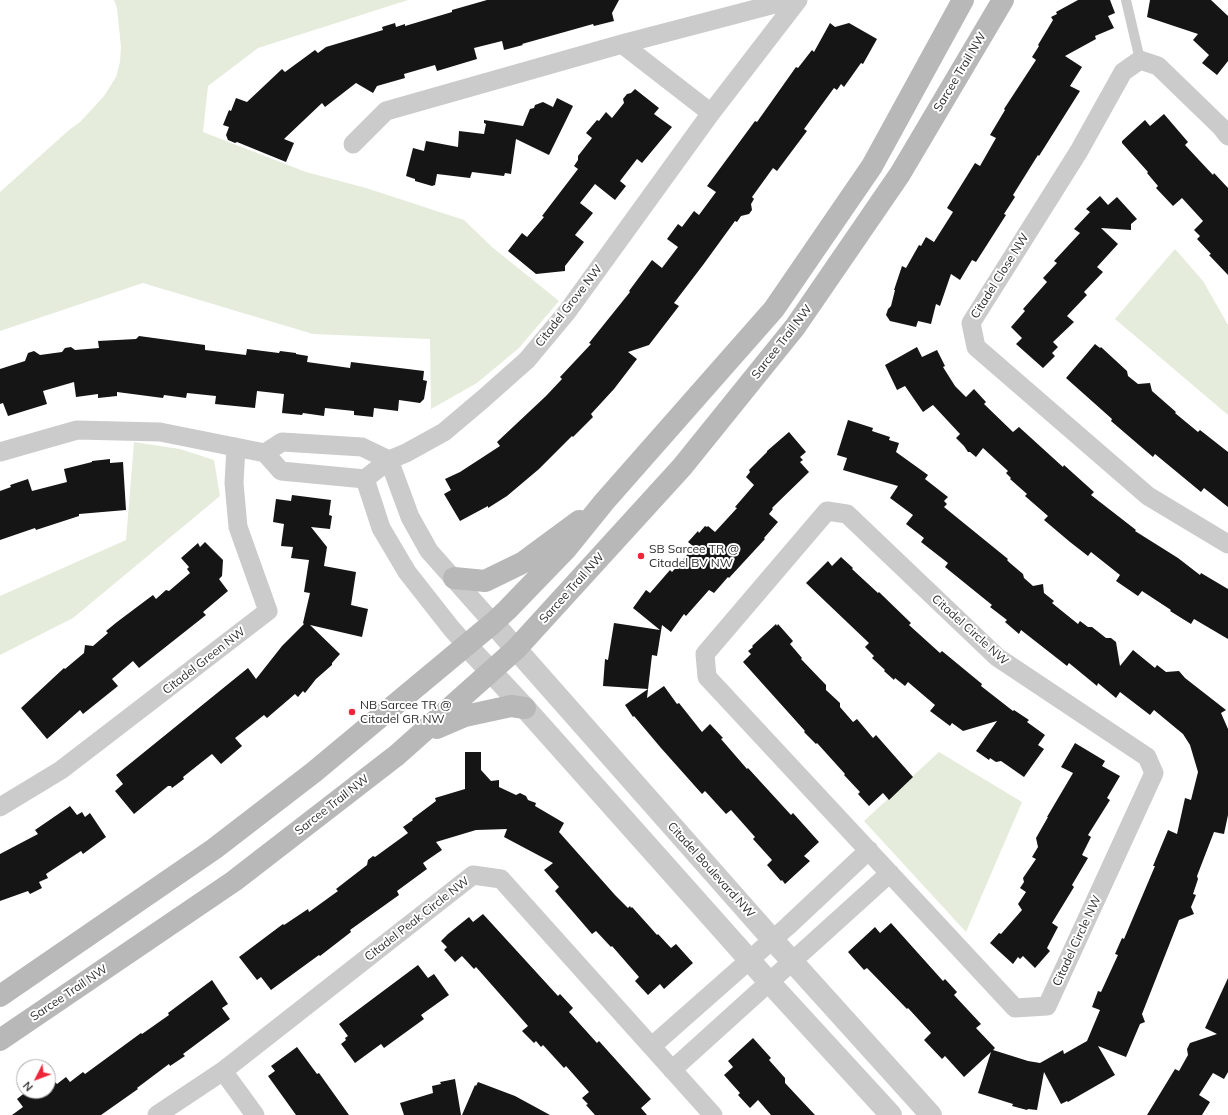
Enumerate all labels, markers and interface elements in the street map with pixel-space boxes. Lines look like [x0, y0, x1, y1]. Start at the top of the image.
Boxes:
street label: Sarcee Trail NW [931, 30, 989, 114]
street label: Citadel Close NW [968, 231, 1032, 321]
street label: Citadel Grove NW [532, 262, 606, 350]
street label: Sarcee Trail NW [749, 302, 815, 382]
place label: SB Sarcee TR @ Citadel BV NW [649, 542, 739, 570]
street label: Sarcee Trail NW [537, 550, 607, 626]
marker: SB Sarcee TR @ Citadel BV NW [636, 551, 646, 561]
street label: Citadel Circle NW [929, 592, 1011, 668]
street label: Citadel Green NW [160, 624, 248, 698]
place label: NB Sarcee TR @ Citadel GR NW [360, 698, 452, 726]
marker: NB Sarcee TR @ Citadel GR NW [347, 707, 357, 717]
street label: Sarcee Trail NW [292, 772, 372, 838]
street label: Citadel Boulevard NW [664, 819, 758, 921]
street label: Citadel Peak Circle NW [362, 874, 472, 964]
street label: Citadel Circle NW [1050, 893, 1104, 989]
street label: Sarcee Trail NW [28, 962, 110, 1024]
north arrow [16, 1059, 56, 1099]
text: N [20, 1079, 36, 1094]

